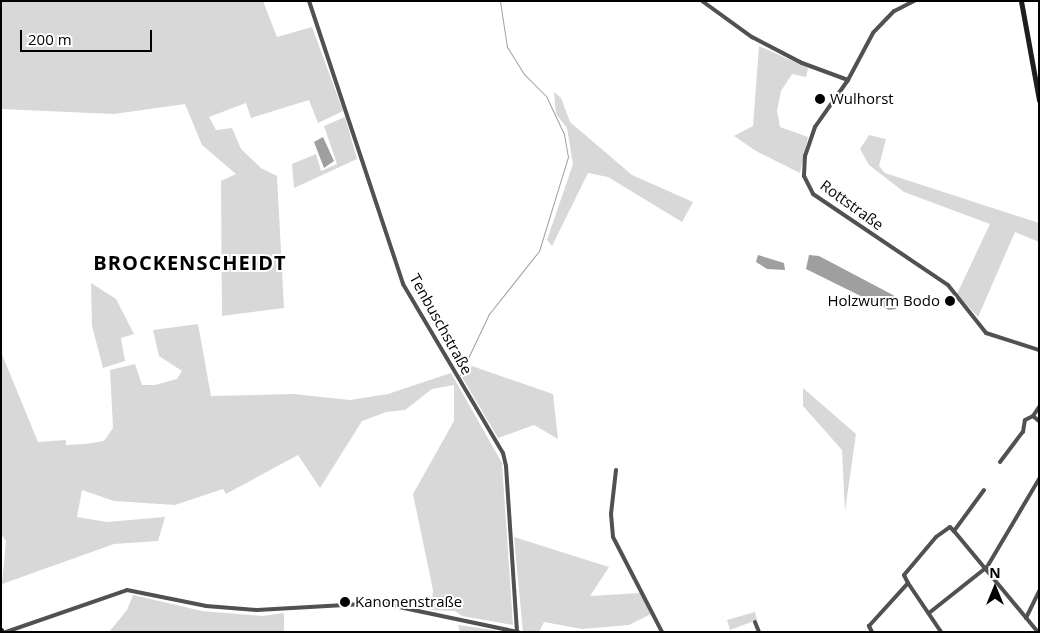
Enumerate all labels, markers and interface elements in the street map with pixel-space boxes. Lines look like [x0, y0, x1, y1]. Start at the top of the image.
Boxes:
scale bar [22, 20, 155, 52]
text: 200 m [28, 29, 72, 49]
place label: Wulhorst [830, 90, 894, 108]
marker: Wulhorst [814, 93, 826, 105]
street label: Rottstraße [817, 176, 887, 234]
district label: BROCKENSCHEIDT [92, 250, 288, 274]
street label: Tenbuschstraße [406, 270, 476, 378]
place label: Holzwurm Bodo [827, 292, 940, 310]
marker: Holzwurm Bodo [944, 295, 956, 307]
north arrow [970, 563, 1020, 613]
text: N [989, 563, 1001, 582]
place label: Kanonenstraße [355, 593, 462, 611]
marker: Kanonenstraße [339, 596, 351, 608]

